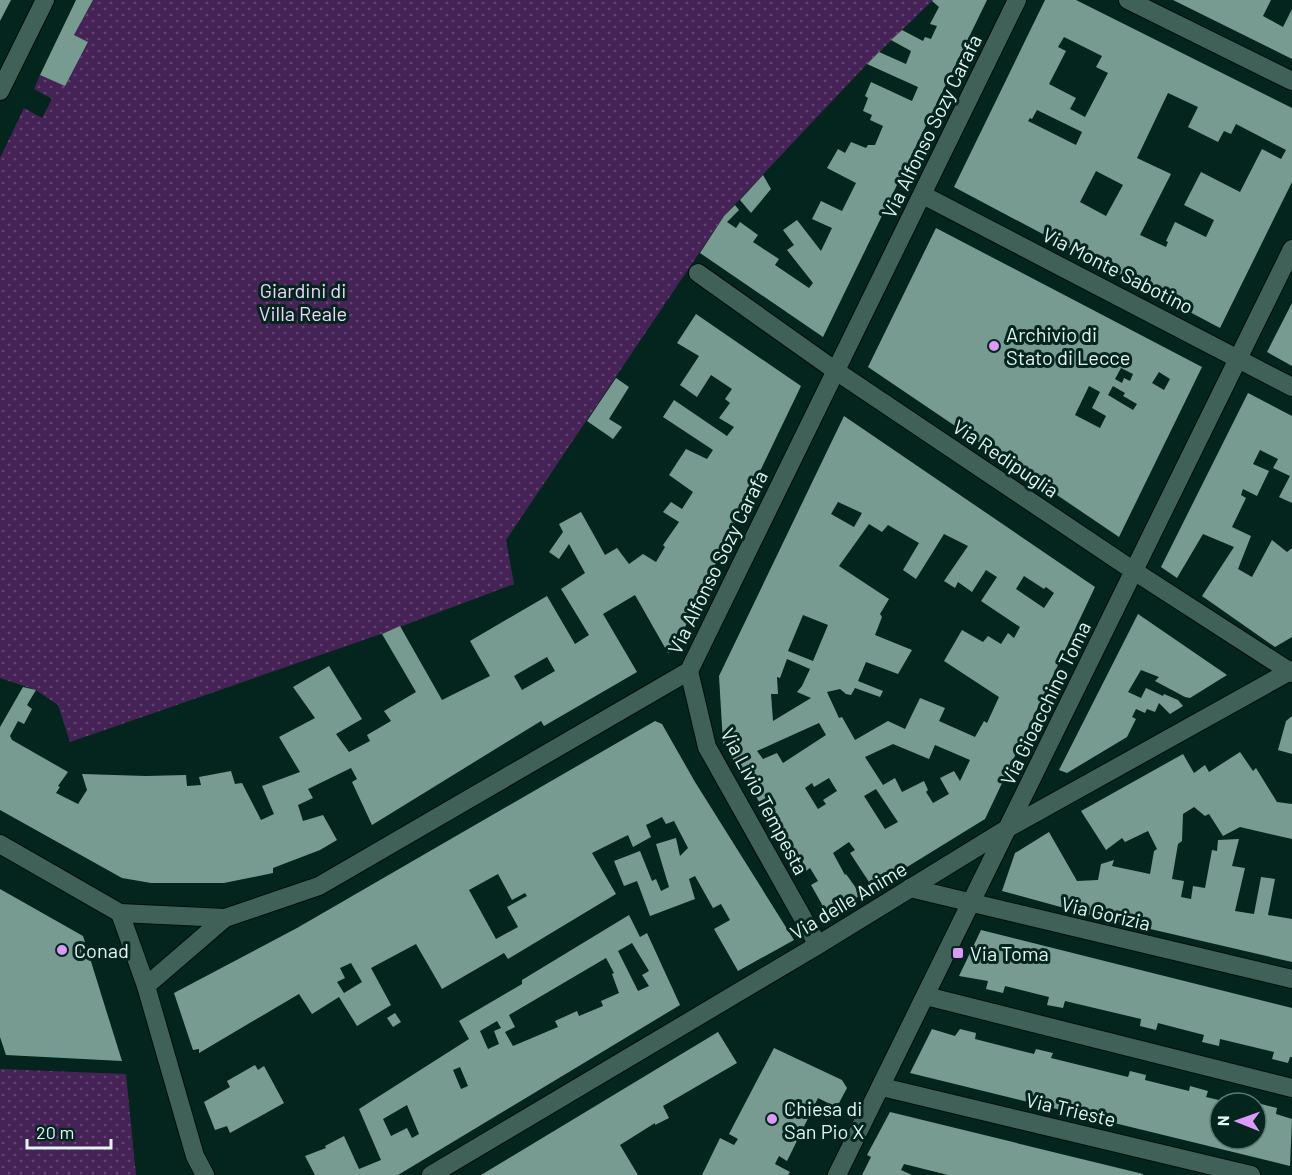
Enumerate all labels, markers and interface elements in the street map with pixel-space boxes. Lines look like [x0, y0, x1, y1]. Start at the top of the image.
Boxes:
street label: Via Alfonso Sozy Carafa [876, 30, 986, 222]
street label: Via Monte Sabotino [1039, 222, 1197, 318]
park label: Giardini di Villa Reale [259, 278, 347, 325]
place label: Archivio di Stato di Lecce [1006, 322, 1130, 369]
marker: Archivio di Stato di Lecce [987, 339, 1001, 353]
street label: Via Redipuglia [949, 414, 1063, 502]
street label: Via Alfonso Sozy Carafa [662, 466, 772, 658]
street label: Via Gioacchino Toma [995, 617, 1095, 789]
street label: Via Livio Tempesta [716, 724, 814, 878]
street label: Via delle Anime [785, 856, 911, 944]
street label: Via Gorizia [1059, 891, 1153, 935]
place label: Conad [74, 938, 129, 962]
place label: Via Toma [970, 941, 1049, 965]
marker: Conad [55, 943, 69, 957]
marker: Via Toma [951, 946, 965, 960]
street label: Via Trieste [1024, 1087, 1118, 1131]
north arrow [1208, 1091, 1268, 1151]
place label: Chiesa di San Pio X [784, 1096, 864, 1143]
scale bar [27, 1112, 111, 1150]
marker: Chiesa di San Pio X [765, 1112, 779, 1126]
text: N [1213, 1115, 1232, 1126]
text: 20 m [36, 1121, 74, 1143]

